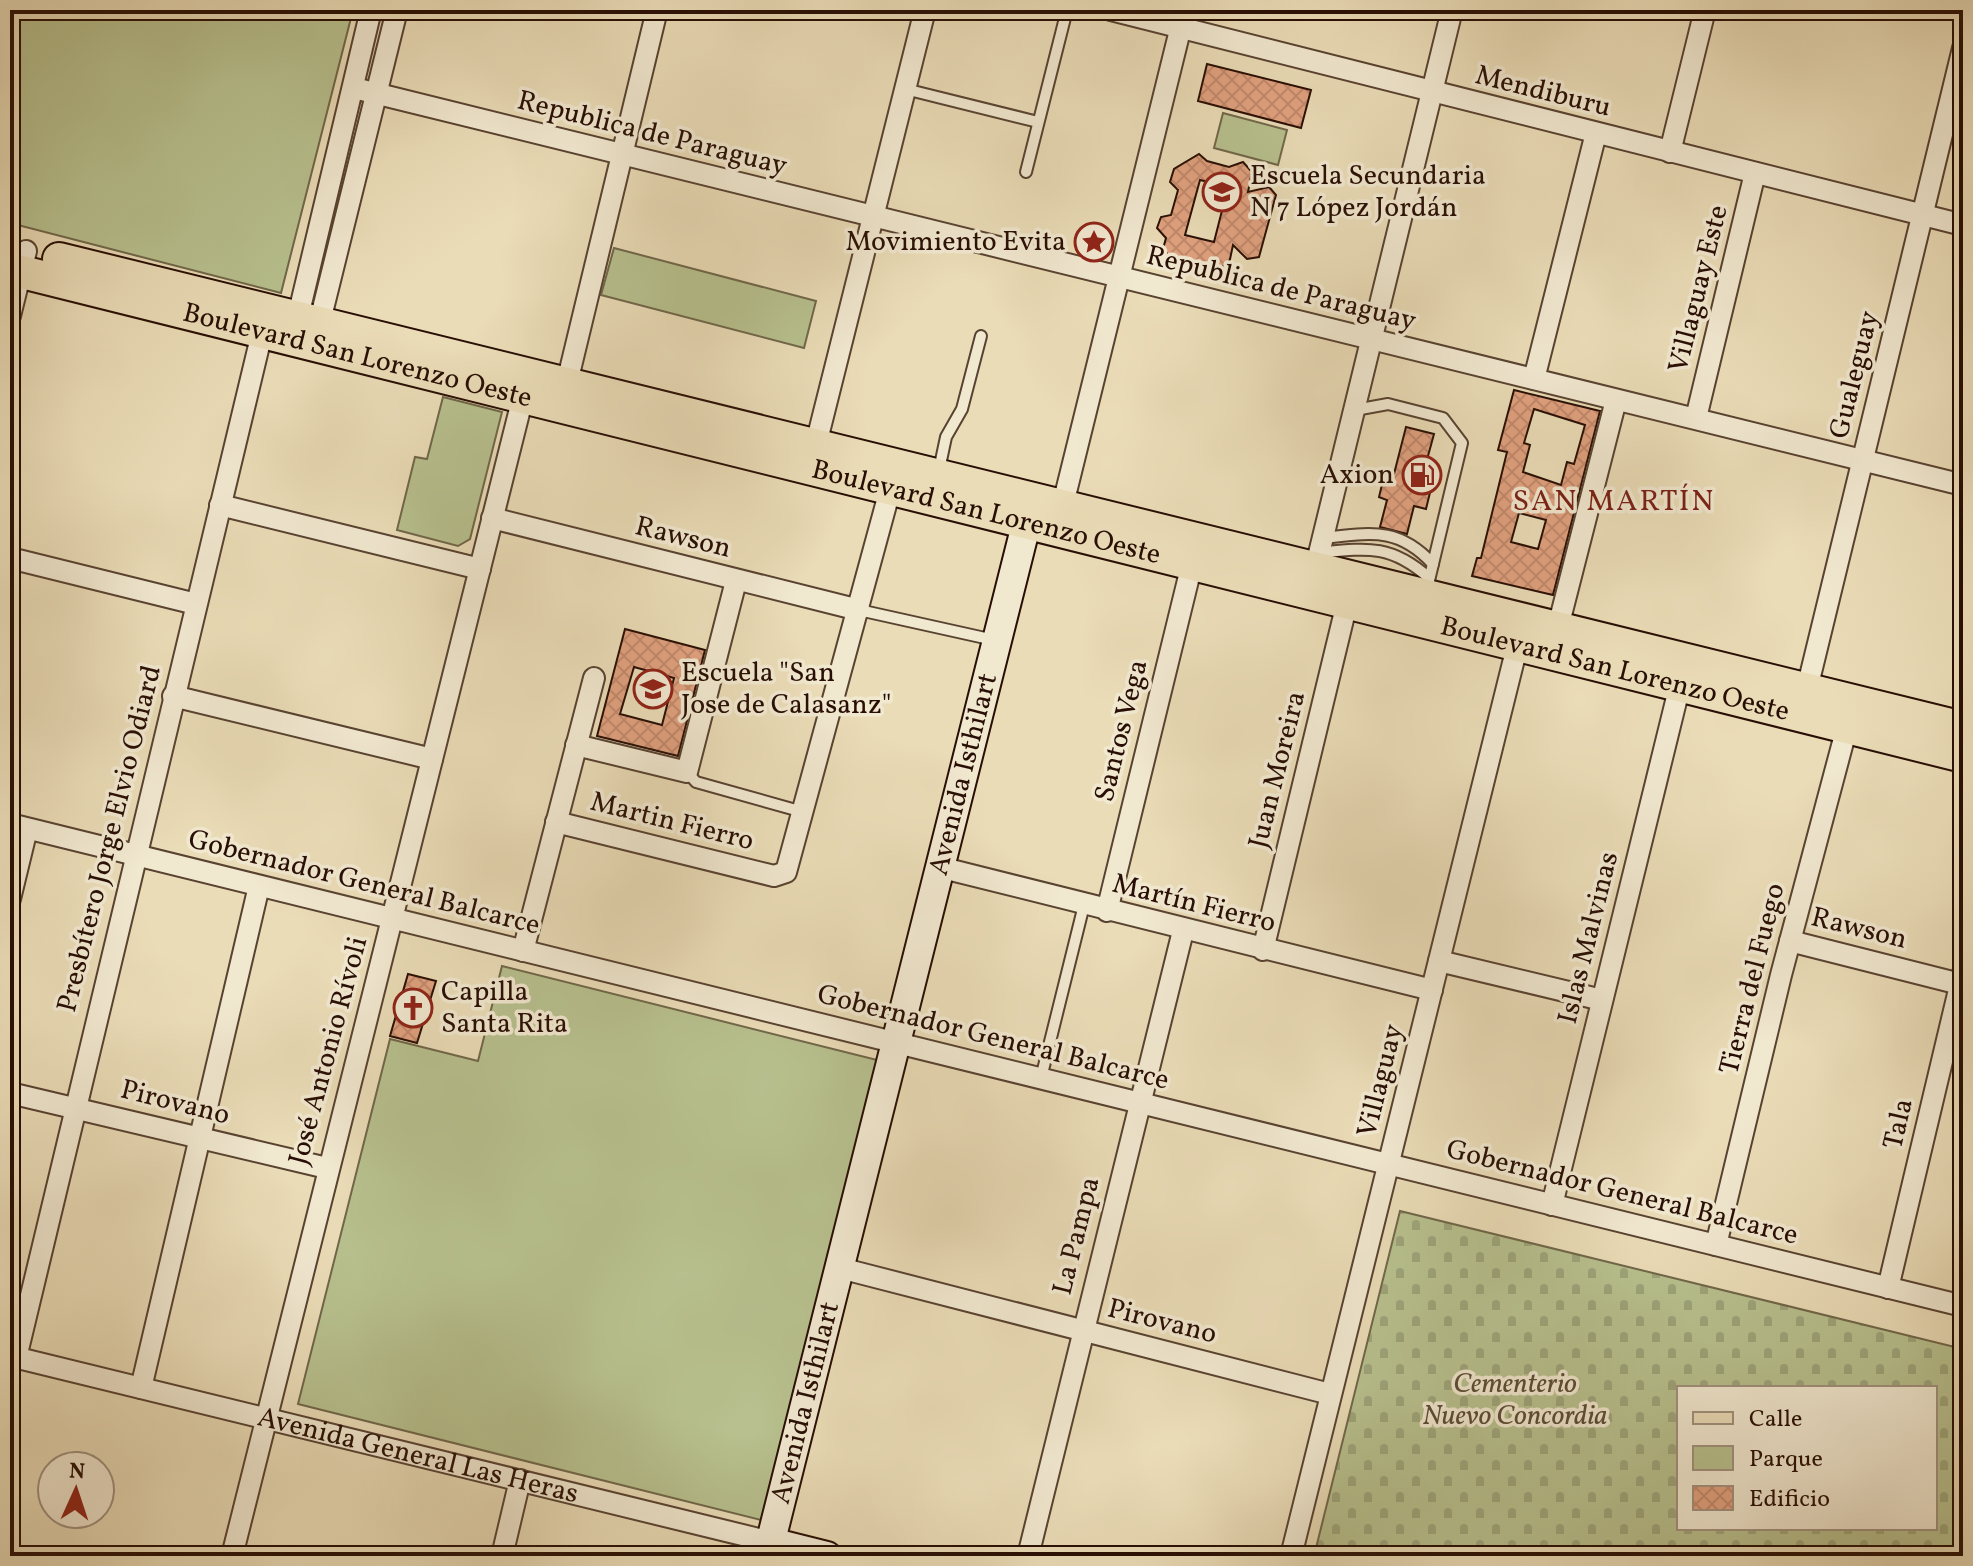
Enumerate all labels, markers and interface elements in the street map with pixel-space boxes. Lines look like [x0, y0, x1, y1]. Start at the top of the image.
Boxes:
street label: Mendiburu [1471, 56, 1615, 128]
street label: Republica de Paraguay [513, 82, 791, 186]
place label: Escuela Secundaria N 7 López Jordán [1250, 157, 1486, 228]
school or university icon: Escuela Secundaria N 7 López Jordán [1201, 171, 1243, 213]
street label: Villaguay Este [1659, 201, 1739, 377]
place icon: Movimiento Evita [1073, 221, 1115, 263]
place label: Movimiento Evita [846, 223, 1066, 262]
street label: Republica de Paraguay [1142, 237, 1420, 341]
street label: Boulevard San Lorenzo Oeste [179, 293, 536, 418]
street label: Gualeguay [1820, 307, 1890, 443]
street label: Boulevard San Lorenzo Oeste [807, 450, 1165, 575]
fuel station icon: Axion [1401, 454, 1443, 496]
place label: Axion [1320, 456, 1394, 495]
district label: SAN MARTÍN [1512, 481, 1716, 523]
street label: Rawson [631, 507, 735, 569]
street label: Boulevard San Lorenzo Oeste [1436, 607, 1794, 731]
place label: Escuela "San Jose de Calasanz" [681, 654, 891, 725]
street label: Santos Vega [1085, 656, 1159, 806]
street label: Presbítero Jorge Elvio Odiard [48, 662, 172, 1016]
school or university icon: Escuela "San Jose de Calasanz" [632, 668, 674, 710]
street label: Avenida Isthilart [919, 669, 1008, 879]
street label: Juan Moreira [1240, 687, 1316, 853]
street label: Martin Fierro [586, 783, 758, 861]
street label: Gobernador General Balcarce [184, 820, 544, 946]
street label: Islas Malvinas [1549, 848, 1629, 1028]
street label: Martín Fierro [1108, 865, 1280, 943]
street label: Tierra del Fuego [1710, 879, 1796, 1079]
street label: Rawson [1807, 898, 1911, 960]
street label: José Antonio Rívoli [280, 932, 378, 1170]
place label: Capilla Santa Rita [441, 973, 568, 1044]
street label: Gobernador General Balcarce [813, 975, 1173, 1101]
church icon: Capilla Santa Rita [392, 987, 434, 1029]
street label: Villaguay [1348, 1020, 1414, 1142]
street label: Pirovano [116, 1071, 234, 1135]
street label: Tala [1874, 1095, 1924, 1153]
street label: Gobernador General Balcarce [1442, 1130, 1802, 1256]
street label: La Pampa [1044, 1173, 1110, 1299]
street label: Pirovano [1103, 1290, 1221, 1354]
street label: Avenida Isthilart [761, 1298, 850, 1508]
park label: Cementerio Nuevo Concordia [1422, 1365, 1608, 1436]
legend [1677, 1386, 1937, 1530]
street label: Avenida General Las Heras [254, 1398, 582, 1514]
text: Calle [1749, 1403, 1802, 1437]
text: Parque [1749, 1443, 1823, 1477]
north arrow [36, 1450, 116, 1530]
text: N [68, 1457, 86, 1488]
text: Edificio [1749, 1483, 1830, 1517]

